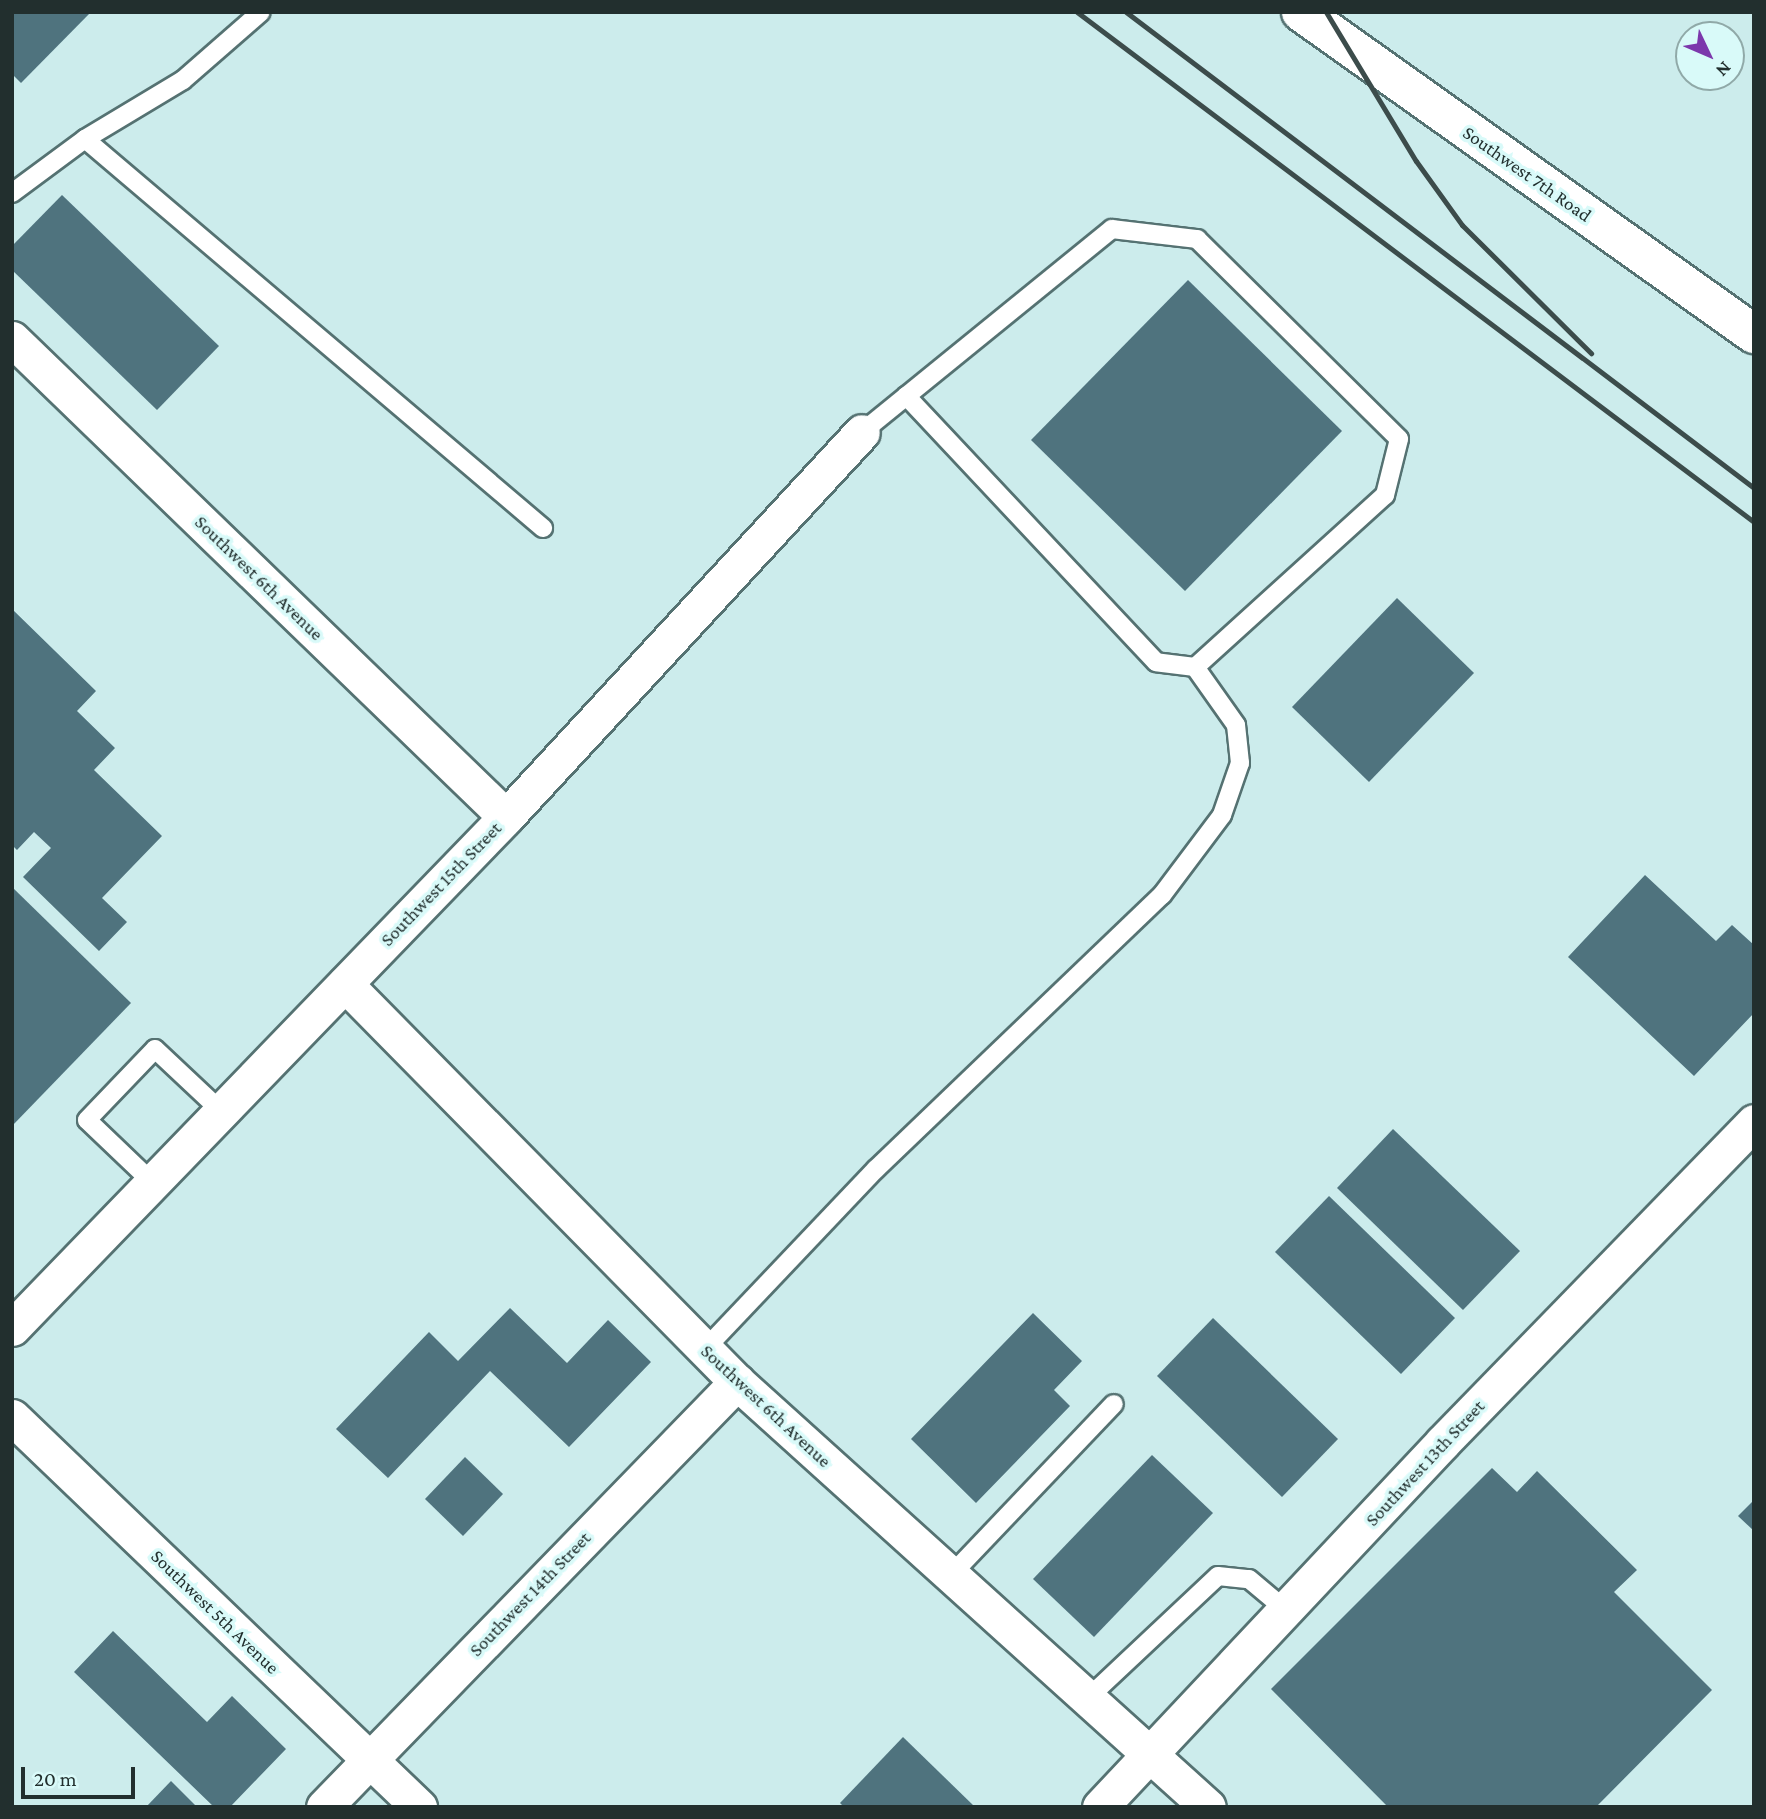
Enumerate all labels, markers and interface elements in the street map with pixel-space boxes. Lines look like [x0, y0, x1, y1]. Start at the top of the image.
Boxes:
north arrow [1675, 21, 1745, 91]
text: N [1712, 58, 1736, 81]
street label: Southwest 7th Road [1458, 121, 1596, 227]
street label: Southwest 6th Avenue [190, 511, 328, 645]
street label: Southwest 15th Street [376, 817, 506, 951]
street label: Southwest 6th Avenue [696, 1340, 836, 1472]
street label: Southwest 13th Street [1361, 1395, 1489, 1531]
street label: Southwest 14th Street [465, 1527, 595, 1661]
street label: Southwest 5th Avenue [146, 1545, 284, 1679]
scale bar [24, 1752, 138, 1796]
text: 20 m [34, 1767, 77, 1791]

